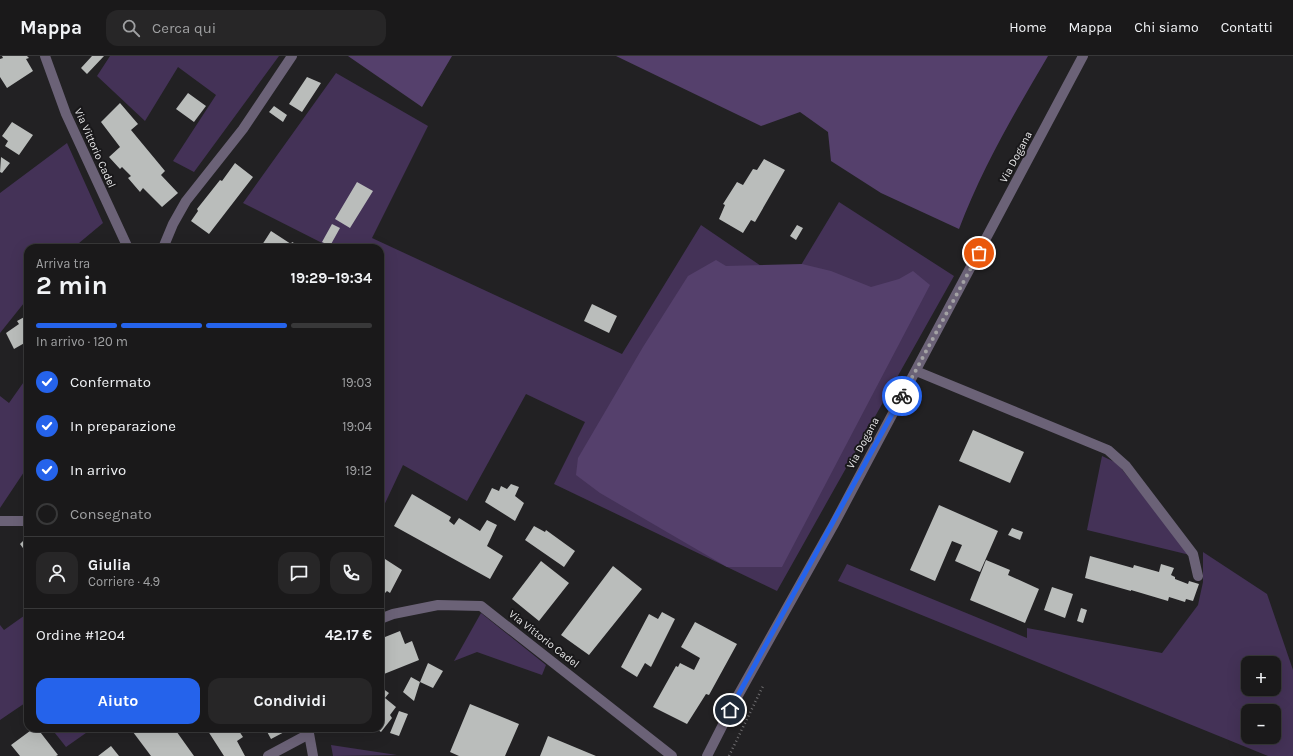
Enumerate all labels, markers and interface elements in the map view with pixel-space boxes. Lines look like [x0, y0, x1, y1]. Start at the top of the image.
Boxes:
search box [106, 10, 386, 46]
text: Mappa [20, 17, 82, 39]
icon: search [120, 17, 142, 39]
text: Cerca qui [152, 19, 216, 37]
text: Home [1009, 19, 1046, 36]
text: Mappa [1068, 19, 1112, 36]
text: Chi siamo [1134, 19, 1199, 36]
text: Contatti [1221, 19, 1273, 36]
street label: Via Vittorio Cadel [72, 106, 118, 190]
street label: Via Dogana [997, 129, 1035, 185]
pin [962, 236, 996, 270]
icon: bag [968, 242, 990, 264]
text: Arriva tra [36, 256, 90, 271]
text: 19:29–19:34 [291, 269, 372, 287]
text: 2 min [36, 270, 108, 301]
text: In arrivo · 120 m [36, 334, 128, 349]
icon: check [36, 371, 58, 393]
text: Confermato [70, 373, 151, 391]
text: 19:03 [342, 375, 372, 390]
courier [882, 376, 922, 416]
icon: bike [891, 385, 913, 407]
icon: check [36, 415, 58, 437]
street label: Via Dogana [844, 415, 882, 471]
text: In preparazione [70, 417, 176, 435]
text: 19:04 [342, 419, 372, 434]
icon: check [36, 459, 58, 481]
text: In arrivo [70, 461, 126, 479]
text: 19:12 [345, 463, 372, 478]
text: Consegnato [70, 505, 152, 523]
button: person [36, 552, 78, 594]
button: chat [278, 552, 320, 594]
button: phone [330, 552, 372, 594]
text: Giulia [88, 556, 131, 574]
text: Corriere · 4.9 [88, 574, 160, 589]
street label: Via Vittorio Cadel [506, 607, 582, 671]
text: Ordine #1204 [36, 626, 125, 644]
text: 42.17 € [325, 626, 372, 644]
map controls [1241, 656, 1281, 744]
button: + [1241, 656, 1281, 696]
button: Aiuto [36, 678, 200, 724]
button: Condividi [208, 678, 372, 724]
pin [713, 693, 747, 727]
icon: home [719, 699, 741, 721]
button: − [1241, 704, 1281, 744]

